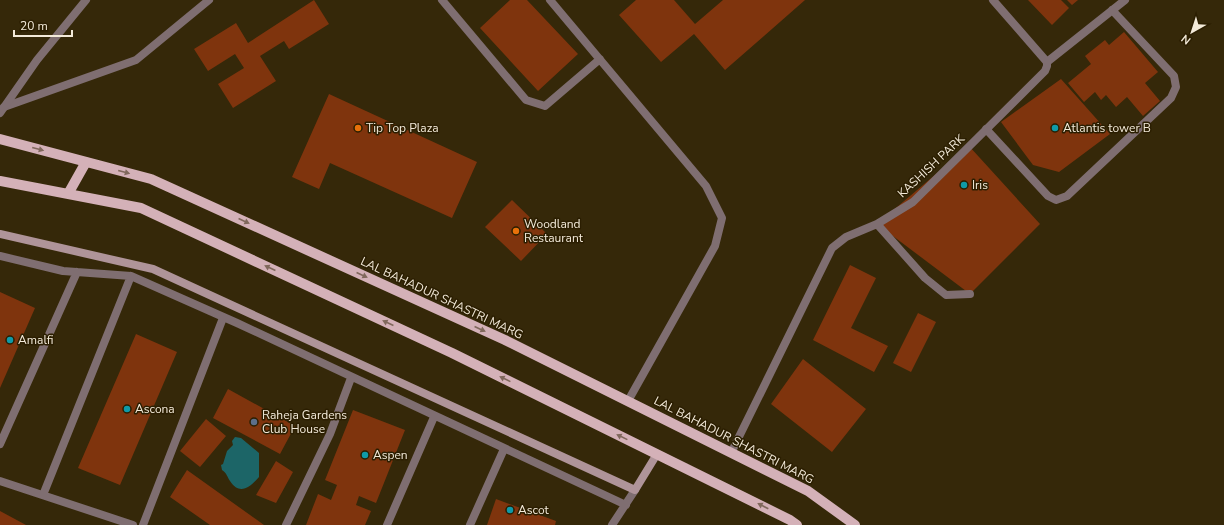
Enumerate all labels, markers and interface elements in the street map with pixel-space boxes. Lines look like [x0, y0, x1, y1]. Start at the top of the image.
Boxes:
scale bar [14, 12, 72, 38]
north arrow [1172, 12, 1212, 52]
text: 20 m [20, 18, 48, 34]
text: N [1178, 31, 1194, 48]
place label: Tip Top Plaza [366, 120, 439, 136]
place label: Atlantis tower B [1063, 120, 1151, 136]
marker: Tip Top Plaza [353, 123, 363, 133]
marker: Atlantis tower B [1050, 123, 1060, 133]
street label: KASHISH PARK [894, 130, 968, 201]
one-way arrow [31, 146, 44, 152]
one-way arrow [118, 169, 130, 175]
place label: Iris [972, 177, 988, 193]
marker: Iris [959, 180, 969, 190]
place label: Woodland Restaurant [524, 216, 584, 246]
one-way arrow [238, 218, 250, 224]
marker: Woodland Restaurant [511, 226, 521, 236]
street label: LAL BAHADUR SHASTRI MARG [358, 253, 526, 343]
one-way arrow [265, 265, 276, 271]
one-way arrow [357, 272, 368, 278]
one-way arrow [382, 320, 394, 326]
one-way arrow [475, 326, 486, 332]
place label: Amalfi [18, 332, 54, 348]
marker: Amalfi [5, 335, 15, 345]
one-way arrow [500, 376, 511, 382]
street label: LAL BAHADUR SHASTRI MARG [651, 393, 817, 487]
place label: Ascona [135, 401, 175, 417]
marker: Ascona [122, 404, 132, 414]
place label: Raheja Gardens Club House [262, 407, 347, 437]
marker: Raheja Gardens Club House [249, 417, 259, 427]
one-way arrow [616, 433, 628, 440]
place label: Aspen [373, 447, 408, 463]
marker: Aspen [360, 450, 370, 460]
place label: Ascot [518, 502, 549, 518]
one-way arrow [757, 503, 768, 509]
marker: Ascot [505, 505, 515, 515]

